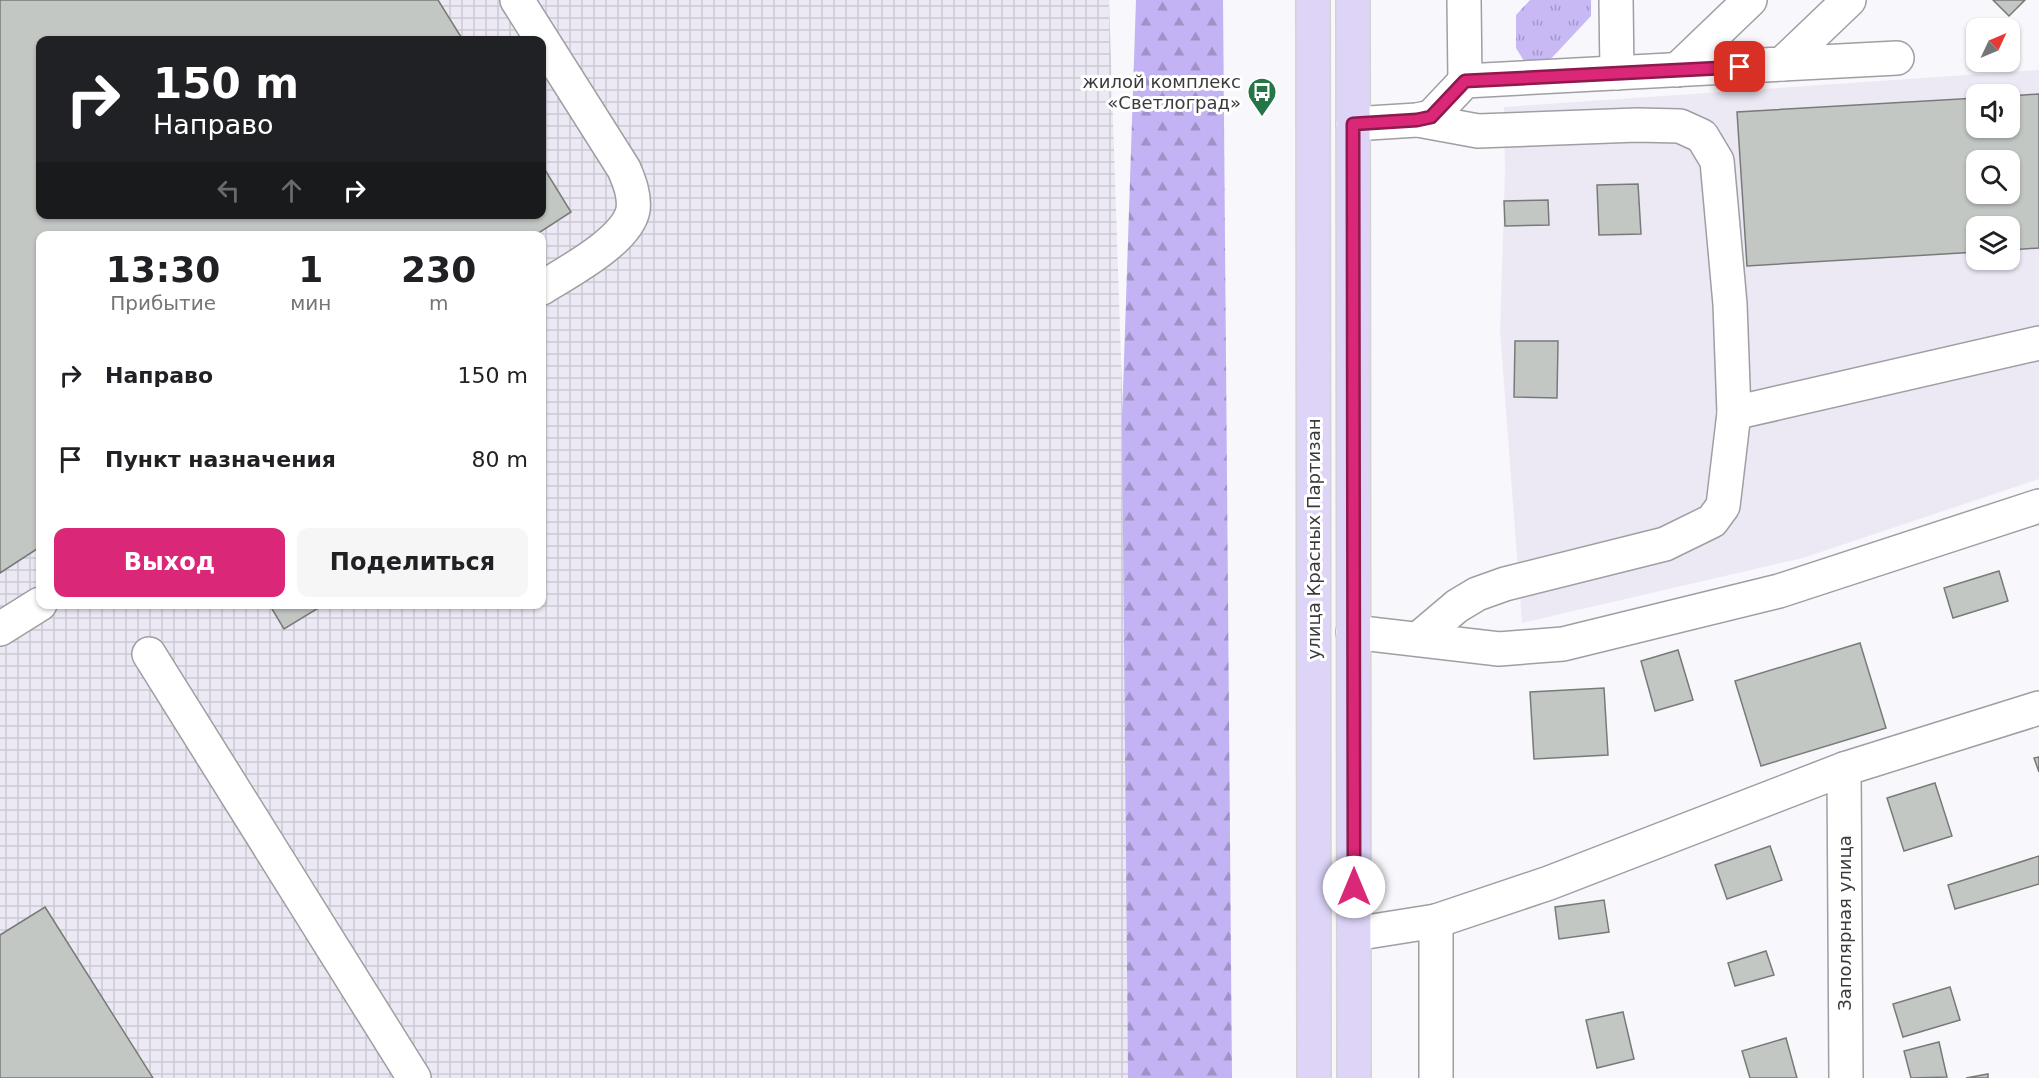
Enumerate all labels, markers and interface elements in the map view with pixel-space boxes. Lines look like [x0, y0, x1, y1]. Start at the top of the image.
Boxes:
north arrow [1966, 18, 2020, 72]
map controls [1966, 18, 2020, 270]
pin [1714, 41, 1765, 92]
icon: arrive [1723, 50, 1756, 83]
text: 150 m [153, 59, 299, 108]
icon: right [54, 60, 132, 138]
place label: жилой комплекс «Светлоград» [1083, 71, 1241, 113]
bus stop icon: жилой комплекс «Светлоград» [1246, 76, 1278, 118]
button: sound [1966, 84, 2020, 138]
text: Направо [153, 109, 274, 140]
button: search [1966, 150, 2020, 204]
icon: left [212, 174, 245, 207]
icon: ahead [275, 174, 308, 207]
icon: right [338, 174, 371, 207]
button: layers [1966, 216, 2020, 270]
text: 13:30 [106, 249, 220, 290]
text: 1 [298, 249, 323, 290]
text: 230 [401, 249, 476, 290]
text: Прибытие [110, 291, 216, 315]
text: мин [290, 291, 331, 315]
text: m [429, 291, 448, 315]
icon: right [54, 359, 87, 392]
text: Направо [105, 363, 213, 388]
text: 150 m [458, 363, 528, 388]
street label: улица Красных Партизан [1303, 419, 1324, 659]
icon: arrive [54, 443, 87, 476]
text: Пункт назначения [105, 447, 336, 472]
text: 80 m [472, 447, 528, 472]
button: Выход [54, 528, 285, 597]
button: Поделиться [297, 528, 528, 597]
street label: Заполярная улица [1834, 835, 1855, 1011]
position arrow [1322, 855, 1386, 919]

